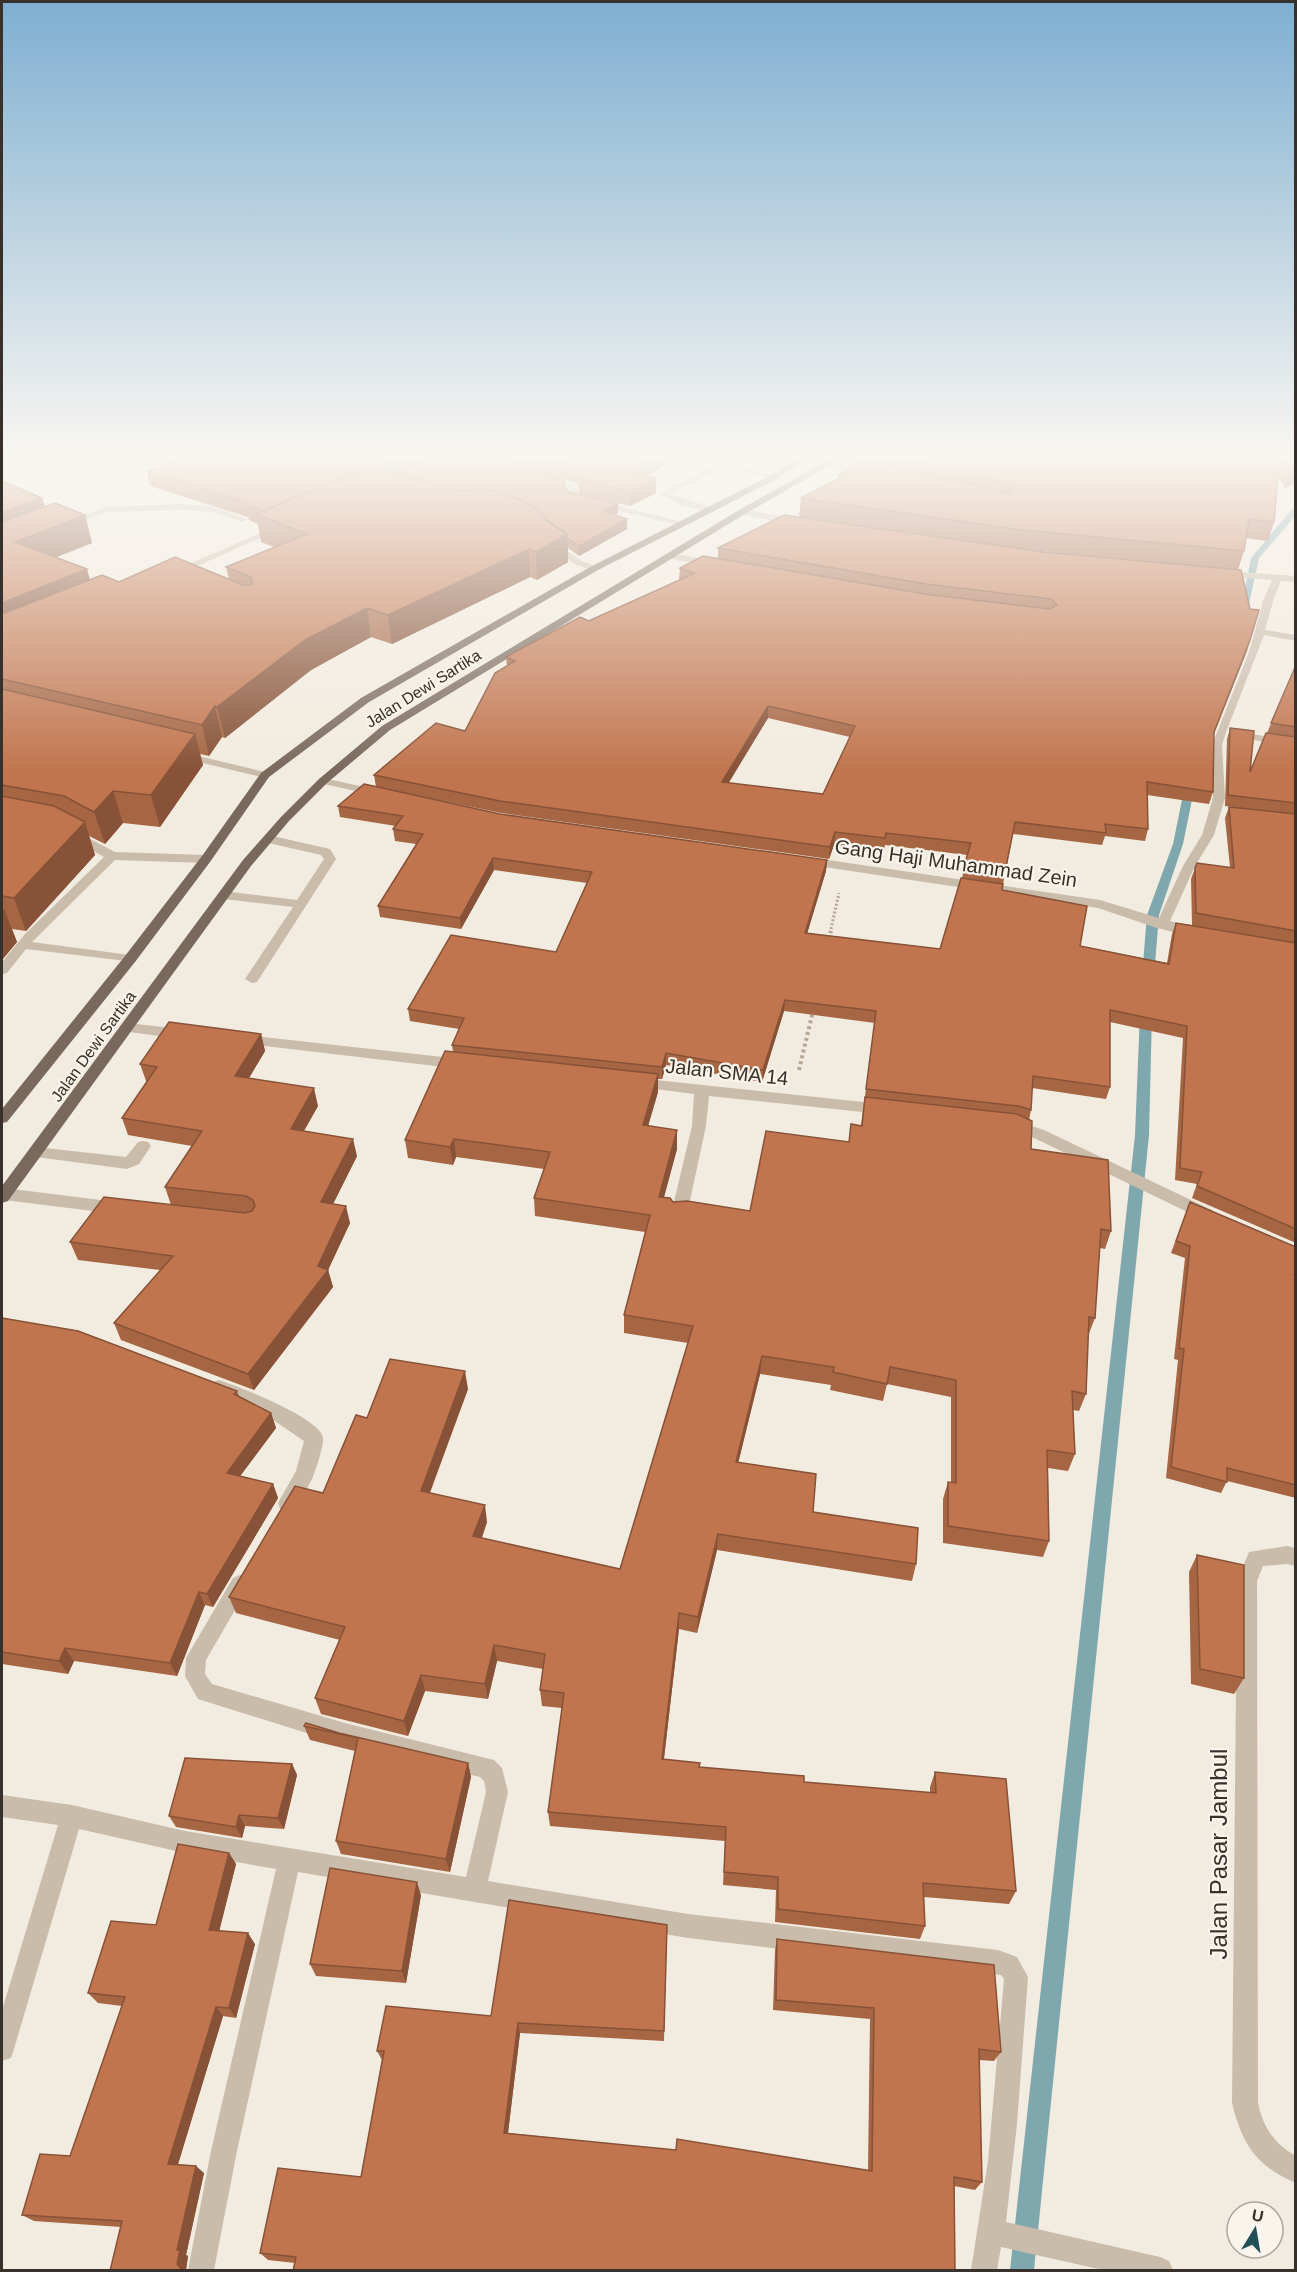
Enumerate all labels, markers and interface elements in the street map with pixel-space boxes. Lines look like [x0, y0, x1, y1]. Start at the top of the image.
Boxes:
street label: Jalan Dewi Sartika [363, 646, 484, 731]
street label: Gang Haji Muhammad Zein [833, 835, 1079, 891]
street label: Jalan Dewi Sartika [48, 988, 139, 1105]
street label: Jalan SMA 14 [664, 1055, 790, 1089]
street label: Jalan Pasar Jambul [1205, 1749, 1232, 1959]
north arrow [1225, 2200, 1285, 2260]
text: U [1250, 2206, 1265, 2225]

